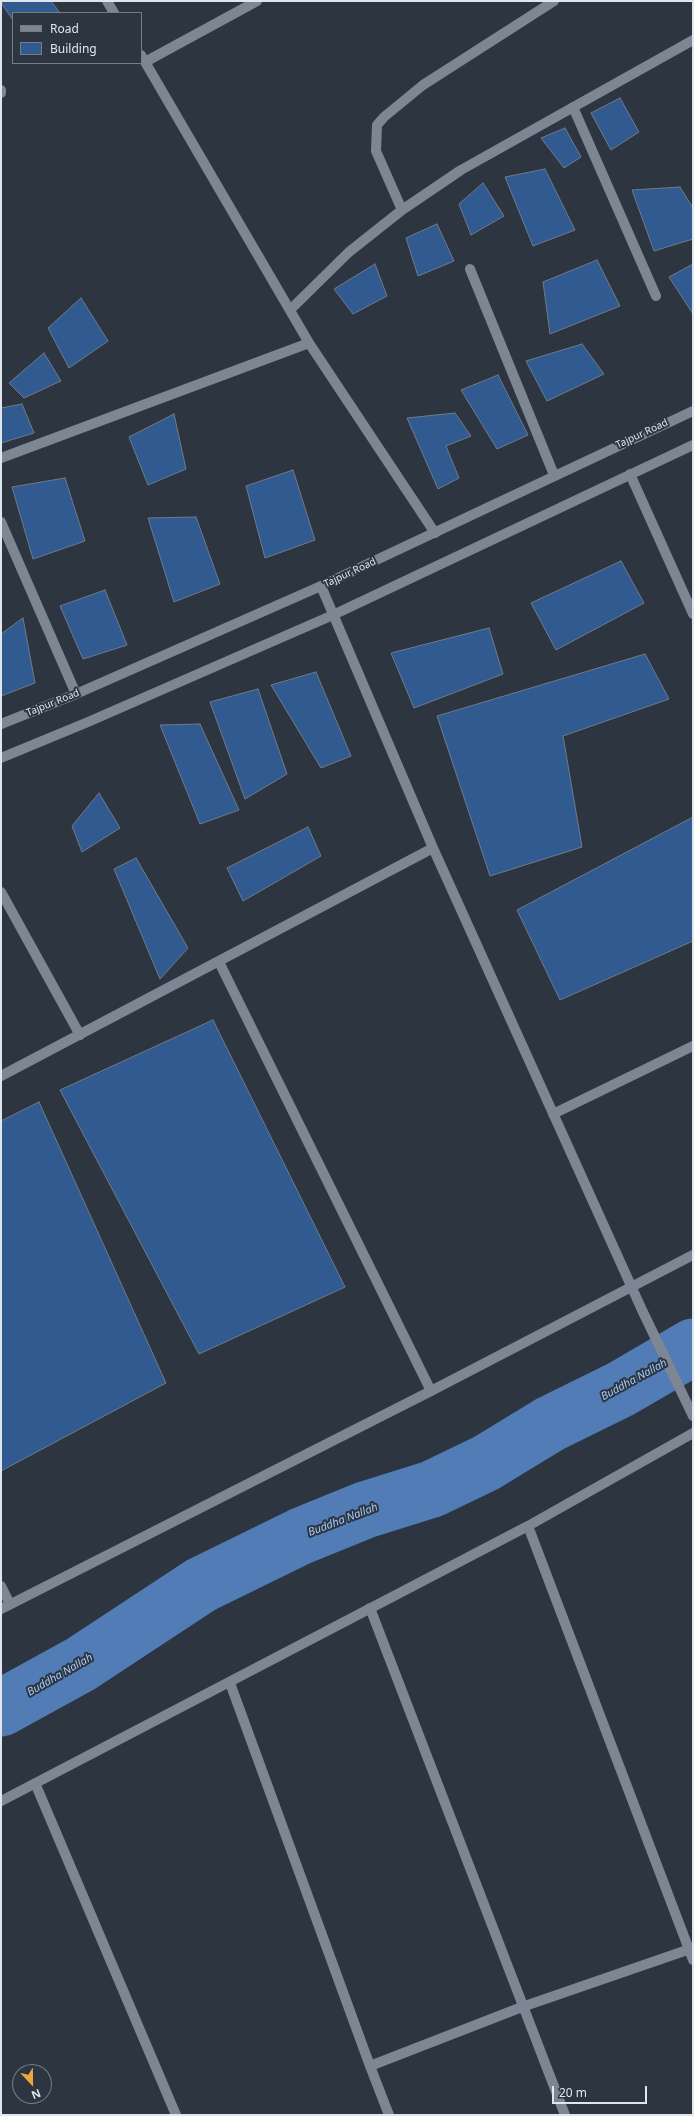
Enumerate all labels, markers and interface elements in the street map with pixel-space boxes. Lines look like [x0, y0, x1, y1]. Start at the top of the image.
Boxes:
legend [12, 12, 142, 64]
text: Road [50, 20, 79, 37]
text: Building [50, 40, 97, 57]
street label: Tajpur Road [614, 417, 670, 451]
street label: Tajpur Road [322, 556, 378, 590]
street label: Tajpur Road [25, 687, 81, 719]
water label: Buddha Nallah [599, 1356, 669, 1404]
water label: Buddha Nallah [306, 1501, 380, 1539]
water label: Buddha Nallah [25, 1651, 95, 1699]
north arrow [12, 2064, 52, 2104]
scale bar [554, 2078, 649, 2104]
text: 20 m [559, 2084, 587, 2101]
text: N [29, 2086, 43, 2103]

